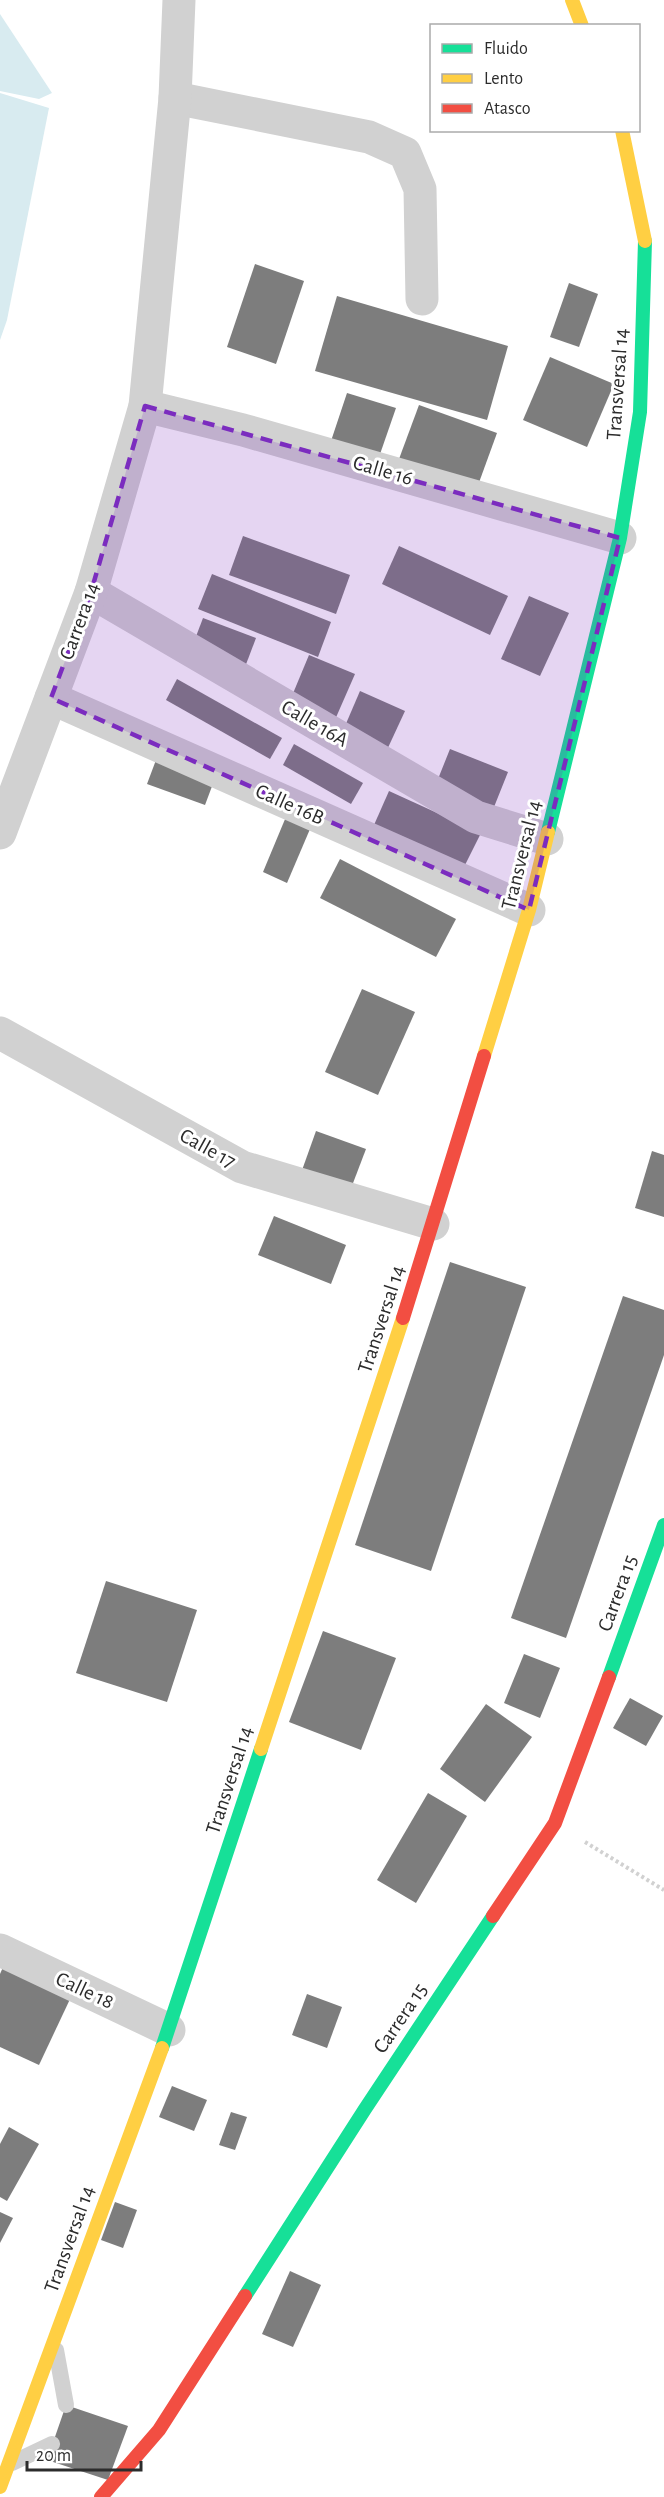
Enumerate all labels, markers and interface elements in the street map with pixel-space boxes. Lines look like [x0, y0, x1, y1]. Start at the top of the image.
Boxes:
legend [430, 24, 640, 132]
text: Fluido [484, 40, 528, 58]
text: Lento [484, 70, 523, 88]
text: Atasco [484, 100, 531, 118]
street label: Transversal 14 [603, 327, 632, 441]
street label: Calle 16 [351, 452, 415, 489]
street label: Carrera 14 [56, 580, 103, 663]
street label: Calle 16A [278, 696, 352, 751]
street label: Calle 16B [252, 780, 327, 829]
street label: Transversal 14 [498, 798, 545, 912]
street label: Calle 17 [176, 1125, 239, 1172]
street label: Transversal 14 [354, 1263, 409, 1376]
street label: Carrera 15 [594, 1552, 641, 1634]
street label: Transversal 14 [202, 1724, 257, 1837]
street label: Calle 18 [53, 1968, 117, 2013]
street label: Carrera 15 [370, 1979, 431, 2057]
street label: Transversal 14 [40, 2183, 99, 2295]
scale bar [27, 2434, 141, 2472]
text: 20 m [36, 2447, 71, 2465]

